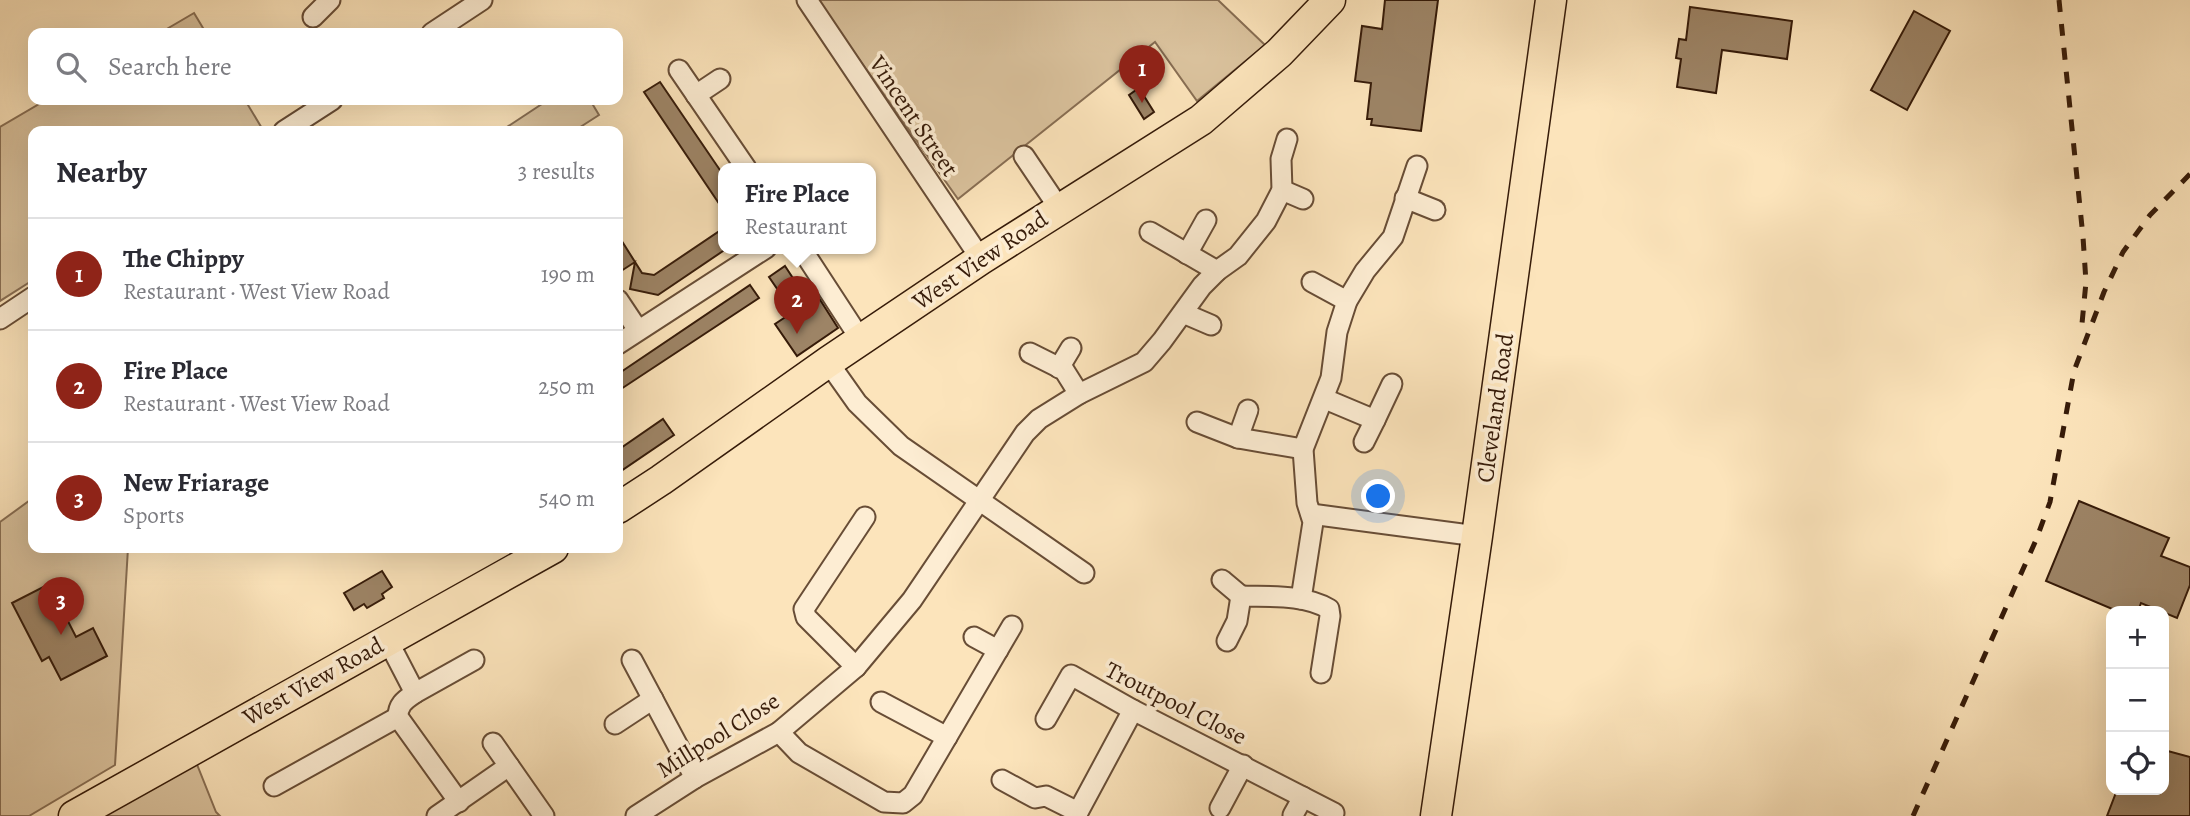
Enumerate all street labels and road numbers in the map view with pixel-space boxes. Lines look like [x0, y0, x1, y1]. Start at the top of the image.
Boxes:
street label: Vincent Street [861, 49, 966, 183]
street label: West View Road [905, 203, 1054, 318]
street label: Cleveland Road [1469, 331, 1521, 485]
street label: West View Road [236, 629, 389, 733]
street label: Troutpool Close [1100, 654, 1252, 752]
street label: Millpool Close [651, 685, 785, 785]

